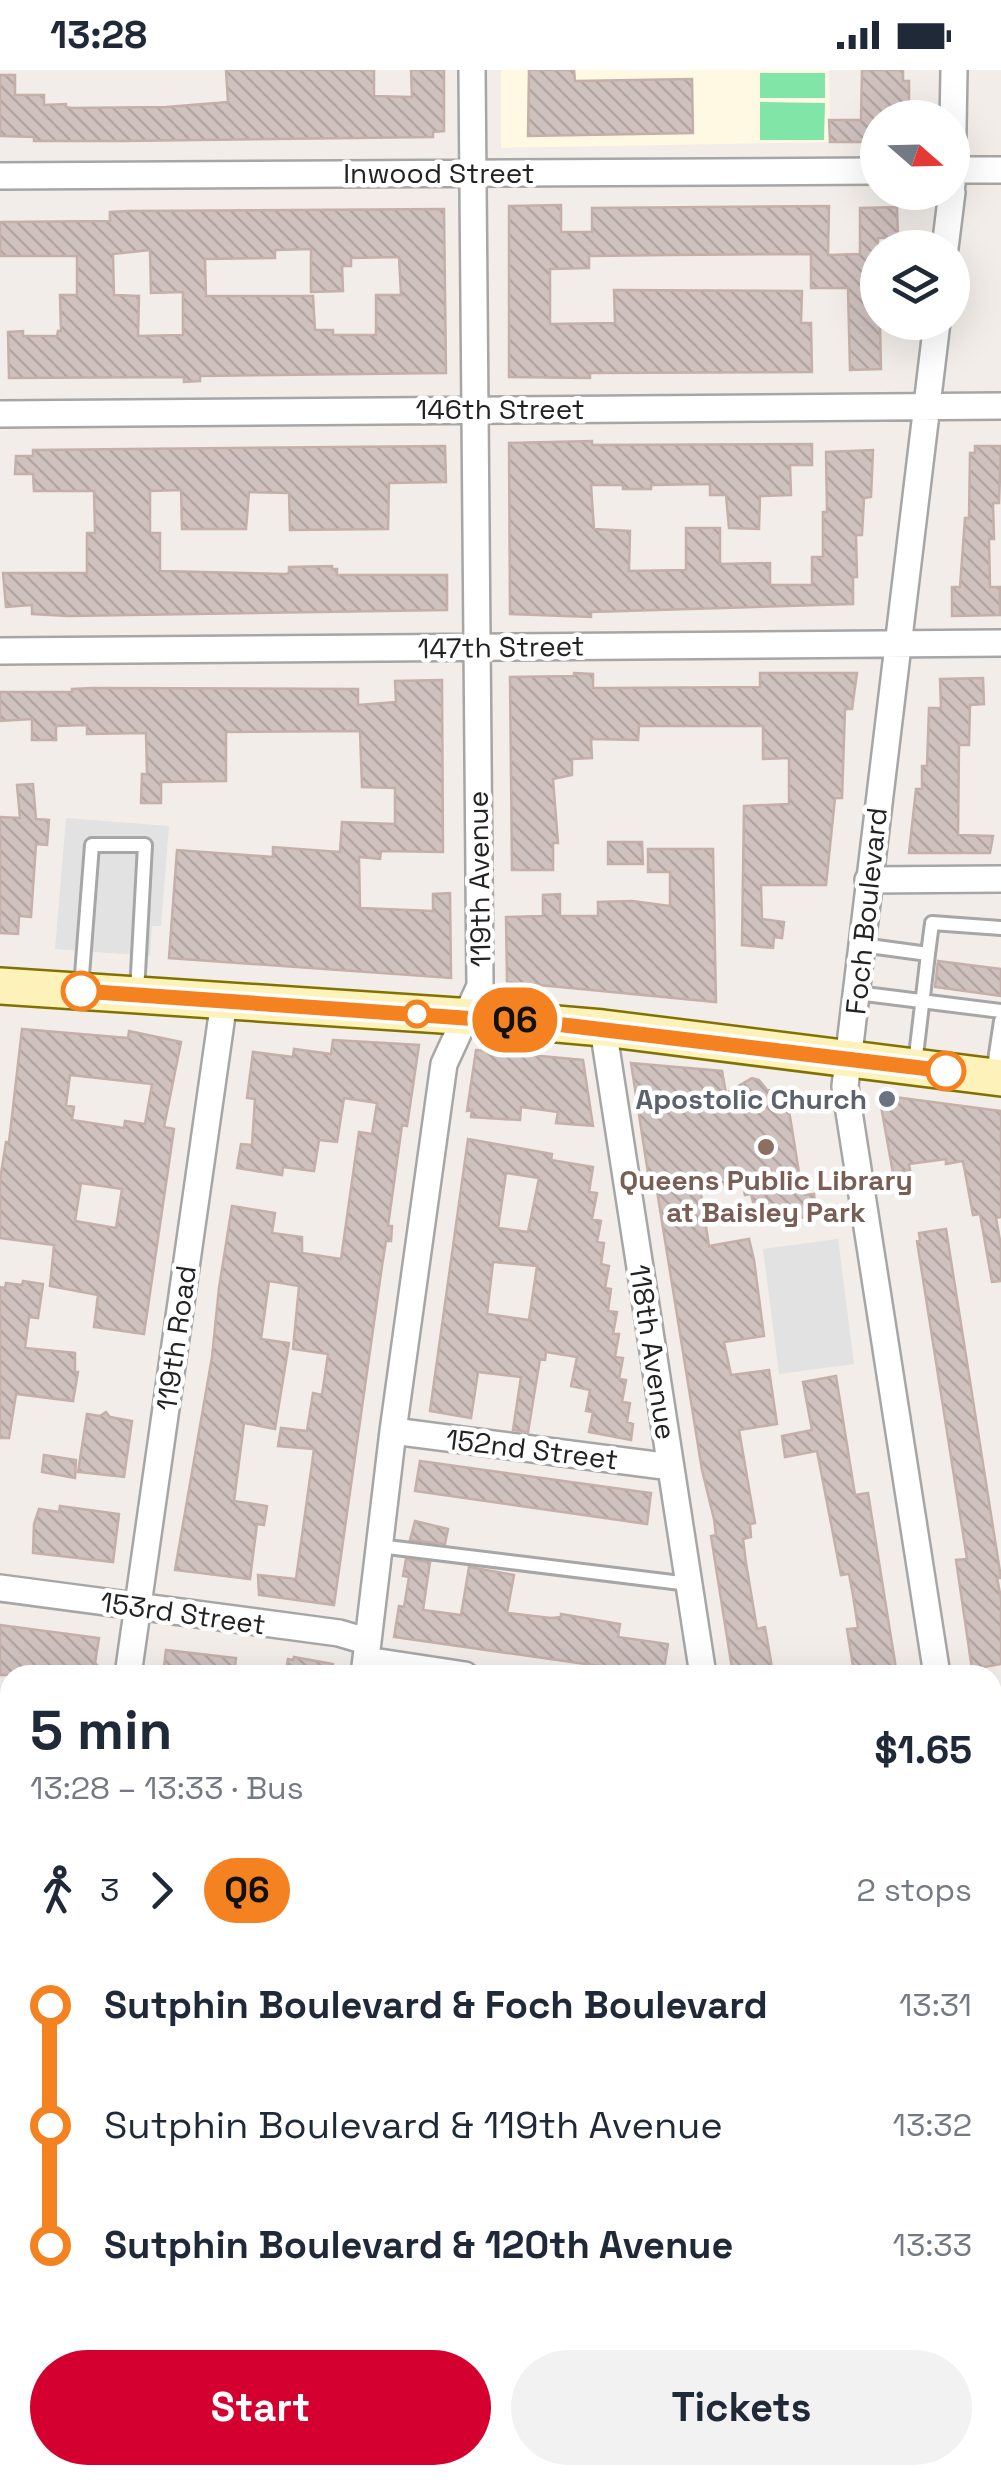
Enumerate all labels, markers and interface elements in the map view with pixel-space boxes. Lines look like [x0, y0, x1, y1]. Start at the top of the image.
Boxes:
text: 13:28 [50, 11, 147, 59]
north arrow [860, 100, 970, 210]
map controls [860, 100, 970, 340]
street label: Inwood Street [343, 155, 535, 191]
button: layers [860, 230, 970, 340]
street label: 146th Street [415, 391, 585, 427]
street label: 147th Street [417, 628, 585, 666]
street label: 119th Avenue [459, 791, 499, 967]
street label: Foch Boulevard [837, 806, 895, 1016]
unlabelled marker [62, 972, 100, 1010]
line badge: Q6 [470, 988, 560, 1052]
text: Q6 [492, 998, 538, 1042]
unlabelled marker [404, 1001, 430, 1027]
unlabelled marker [927, 1052, 965, 1090]
place label: Apostolic Church [635, 1081, 867, 1117]
marker: Apostolic Church [876, 1088, 898, 1110]
marker: Queens Public Library at Baisley Park [755, 1136, 777, 1158]
place label: Queens Public Library at Baisley Park [619, 1162, 913, 1230]
street label: 118th Avenue [621, 1262, 685, 1442]
street label: 119th Road [148, 1263, 204, 1413]
street label: 152nd Street [444, 1421, 620, 1477]
street label: 153rd Street [98, 1584, 268, 1642]
text: 5 min [30, 1695, 172, 1765]
text: $1.65 [875, 1726, 972, 1774]
text: 13:28 – 13:33 · Bus [30, 1768, 304, 1808]
icon: walk [30, 1863, 85, 1918]
icon: forward [134, 1863, 189, 1918]
text: Q6 [224, 1868, 270, 1912]
text: 3 [100, 1870, 119, 1910]
text: 2 stops [857, 1870, 972, 1910]
text: Sutphin Boulevard & Foch Boulevard [104, 1981, 768, 2029]
text: 13:31 [899, 1985, 972, 2025]
text: Sutphin Boulevard & 119th Avenue [104, 2101, 723, 2149]
text: 13:32 [893, 2105, 972, 2145]
text: Sutphin Boulevard & 120th Avenue [104, 2221, 733, 2269]
text: 13:33 [893, 2225, 972, 2265]
button: Start [30, 2350, 491, 2465]
button: Tickets [511, 2350, 972, 2465]

